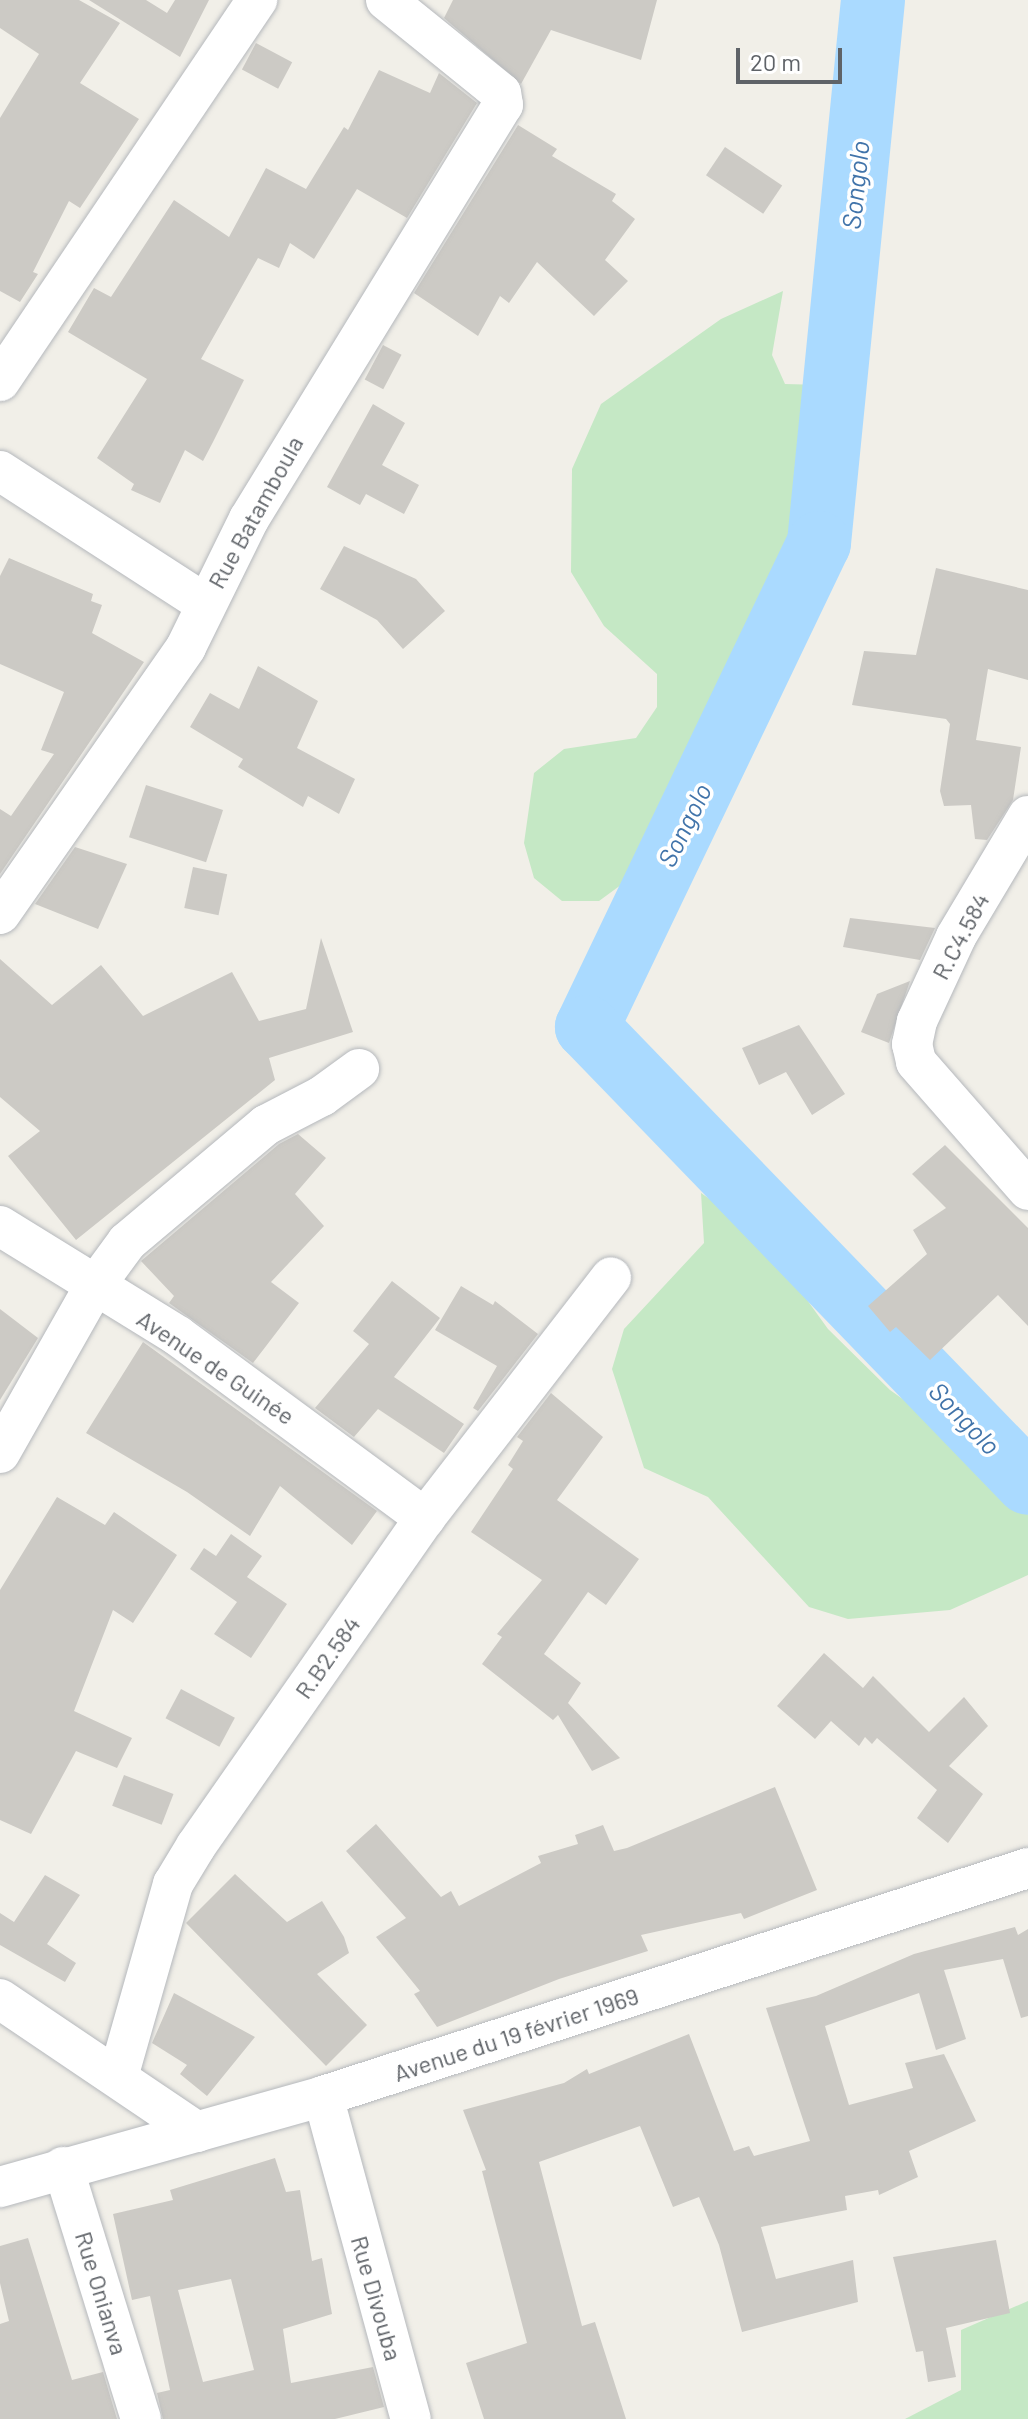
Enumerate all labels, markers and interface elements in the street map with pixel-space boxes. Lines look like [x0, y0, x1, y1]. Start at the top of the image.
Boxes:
scale bar [740, 32, 846, 82]
text: 20 m [750, 47, 801, 76]
water label: Songolo [835, 139, 875, 231]
street label: Rue Batamboula [201, 431, 309, 593]
water label: Songolo [650, 778, 718, 872]
street label: R.C4.584 [925, 888, 995, 984]
street label: Avenue de Guinée [132, 1304, 300, 1430]
water label: Songolo [923, 1375, 1007, 1461]
street label: R.B2.584 [288, 1610, 366, 1704]
street label: Avenue du 19 février 1969 [390, 1981, 642, 2087]
street label: Rue Onianva [70, 2228, 134, 2358]
street label: Rue Divouba [345, 2232, 409, 2364]

